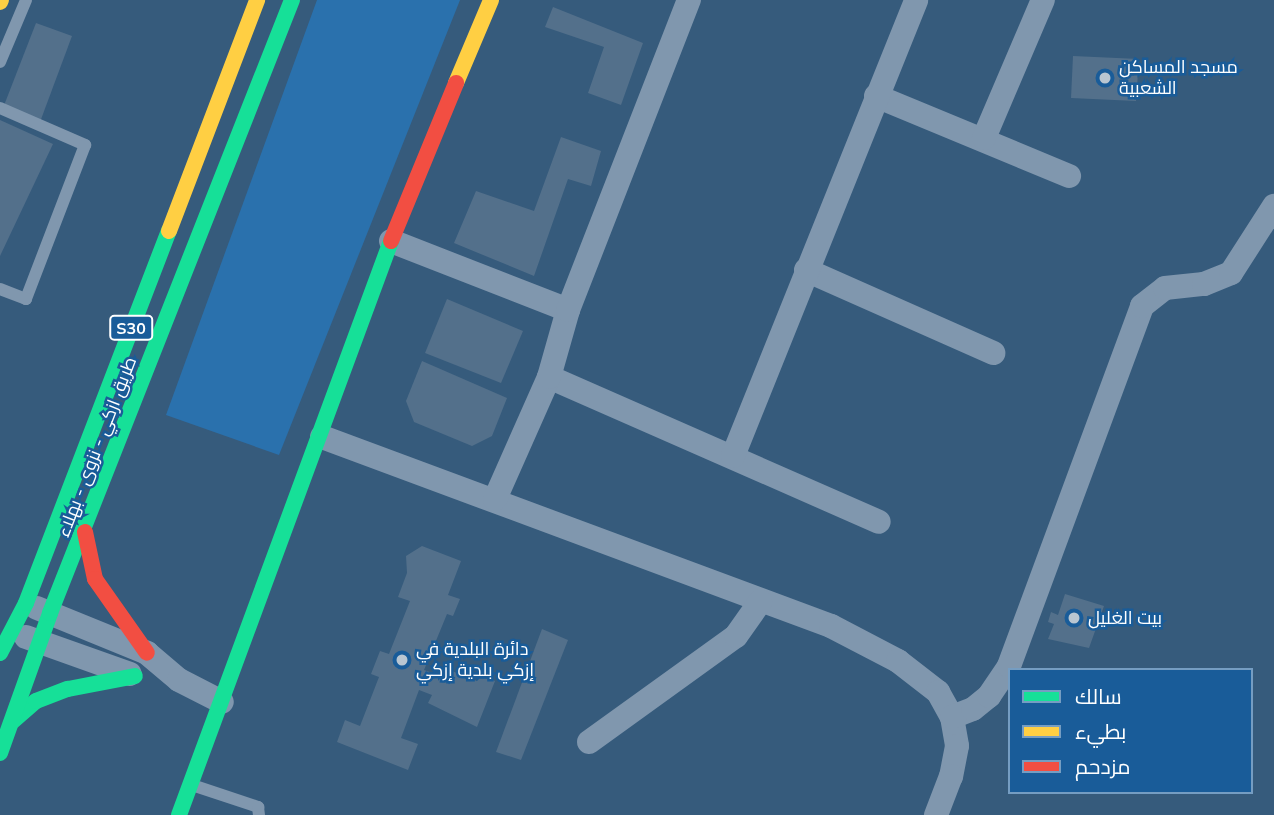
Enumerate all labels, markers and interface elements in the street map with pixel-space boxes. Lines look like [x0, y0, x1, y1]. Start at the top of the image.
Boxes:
place label: مسجد المساكن الشعبية [1119, 57, 1238, 100]
marker: مسجد المساكن الشعبية [1097, 70, 1113, 86]
road number: S30 [108, 316, 154, 340]
street label: طريق ازكي - نزوى - بهلاء [53, 354, 141, 540]
place label: بيت الغليل [1088, 607, 1162, 629]
marker: بيت الغليل [1066, 610, 1082, 626]
place label: دائرة البلدية في إزكي بلدية إزكي [416, 639, 534, 682]
marker: دائرة البلدية في إزكي بلدية إزكي [394, 652, 410, 668]
legend [1008, 668, 1253, 794]
text: سالك [1075, 683, 1122, 709]
text: بطيء [1075, 718, 1126, 744]
text: مزدحم [1075, 753, 1130, 779]

